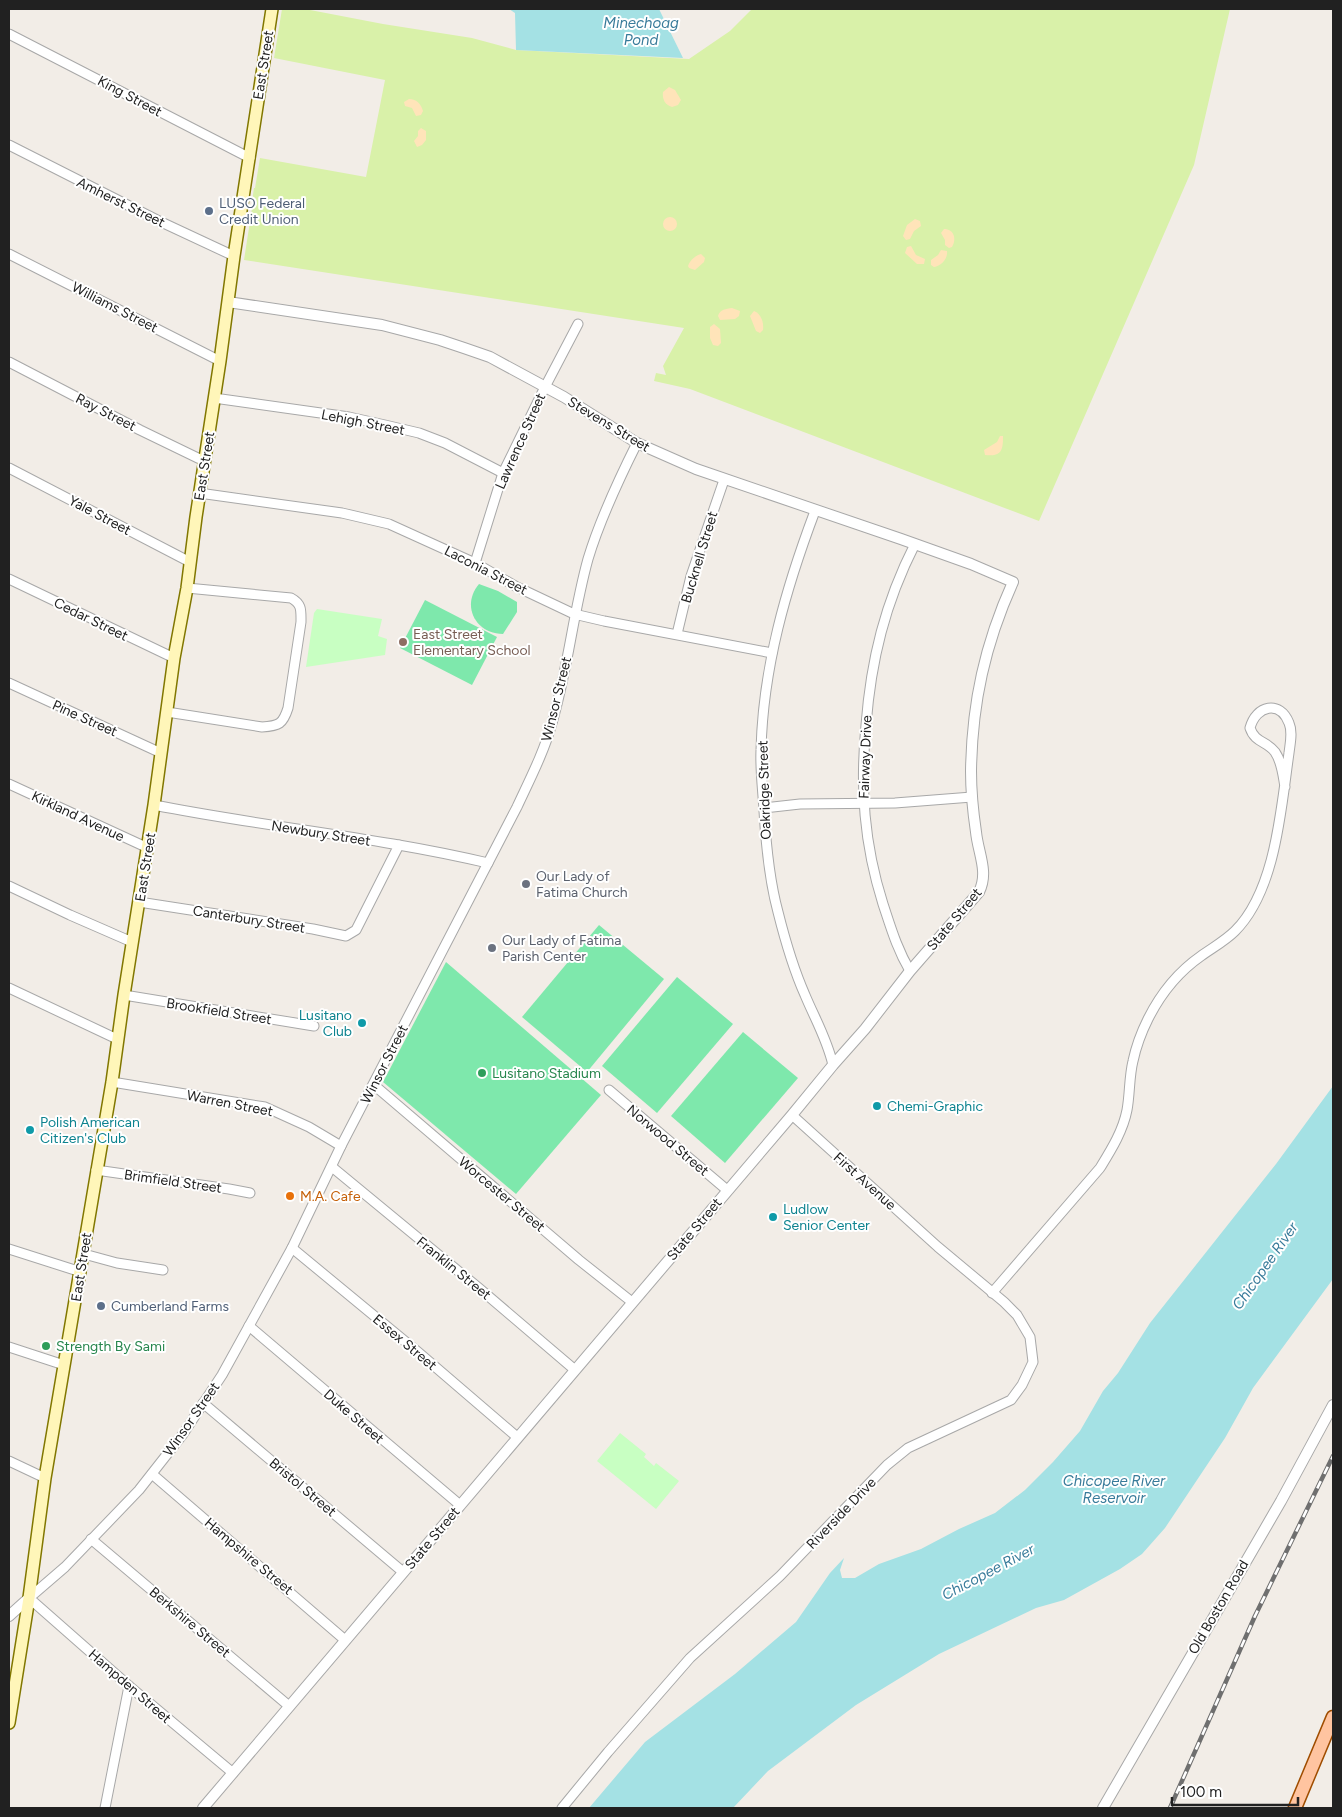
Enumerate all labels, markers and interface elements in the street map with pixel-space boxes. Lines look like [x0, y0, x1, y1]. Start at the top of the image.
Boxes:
water label: Minechoag Pond [603, 14, 679, 49]
street label: East Street [250, 29, 277, 101]
street label: King Street [95, 72, 165, 120]
street label: Amherst Street [74, 174, 168, 231]
place label: LUSO Federal Credit Union [219, 195, 305, 228]
marker: LUSO Federal Credit Union [203, 205, 215, 217]
street label: Williams Street [69, 278, 161, 336]
street label: Ray Street [73, 390, 139, 435]
street label: Lawrence Street [492, 391, 549, 492]
street label: Stevens Street [564, 393, 653, 456]
street label: Lehigh Street [320, 406, 406, 439]
street label: East Street [191, 430, 218, 502]
street label: Yale Street [66, 492, 134, 539]
street label: Bucknell Street [677, 509, 721, 605]
street label: Laconia Street [441, 542, 530, 599]
street label: Cedar Street [51, 594, 131, 645]
place label: East Street Elementary School [413, 626, 531, 659]
marker: East Street Elementary School [397, 636, 409, 648]
street label: Winsor Street [538, 655, 575, 743]
street label: Pine Street [50, 697, 120, 740]
street label: Fairway Drive [856, 715, 875, 799]
street label: Oakridge Street [754, 740, 775, 840]
street label: Kirkland Avenue [29, 788, 127, 846]
street label: Newbury Street [270, 817, 372, 850]
street label: East Street [132, 831, 159, 903]
place label: Our Lady of Fatima Church [536, 868, 628, 901]
marker: Our Lady of Fatima Church [520, 878, 532, 890]
street label: State Street [923, 885, 986, 954]
street label: Canterbury Street [192, 902, 306, 937]
place label: Our Lady of Fatima Parish Center [502, 932, 621, 965]
marker: Our Lady of Fatima Parish Center [486, 942, 498, 954]
street label: Brookfield Street [165, 995, 273, 1028]
place label: Lusitano Club [299, 1007, 352, 1040]
marker: Lusitano Club [356, 1017, 368, 1029]
street label: Winsor Street [357, 1022, 412, 1107]
place label: Lusitano Stadium [492, 1065, 601, 1082]
marker: Lusitano Stadium [476, 1067, 488, 1079]
street label: Warren Street [185, 1087, 275, 1120]
place label: Chemi-Graphic [887, 1098, 983, 1115]
marker: Chemi-Graphic [871, 1100, 883, 1112]
street label: Norwood Street [623, 1101, 712, 1180]
place label: Polish American Citizen's Club [40, 1114, 140, 1147]
marker: Polish American Citizen's Club [24, 1124, 36, 1136]
street label: First Avenue [830, 1149, 900, 1214]
street label: Worcester Street [455, 1153, 548, 1236]
street label: Brimfield Street [123, 1166, 223, 1197]
place label: M.A. Cafe [300, 1188, 361, 1205]
marker: M.A. Cafe [284, 1190, 296, 1202]
street label: State Street [663, 1195, 726, 1264]
place label: Ludlow Senior Center [783, 1201, 870, 1234]
marker: Ludlow Senior Center [767, 1211, 779, 1223]
water label: Chicopee River [1228, 1218, 1302, 1313]
street label: East Street [68, 1231, 95, 1303]
street label: Franklin Street [413, 1233, 494, 1304]
place label: Cumberland Farms [111, 1298, 229, 1315]
marker: Cumberland Farms [95, 1300, 107, 1312]
street label: Essex Street [369, 1311, 440, 1374]
place label: Strength By Sami [56, 1338, 165, 1355]
marker: Strength By Sami [40, 1340, 52, 1352]
street label: Winsor Street [160, 1379, 223, 1460]
street label: Duke Street [320, 1386, 387, 1447]
street label: Bristol Street [266, 1454, 340, 1520]
water label: Chicopee River Reservoir [1063, 1472, 1166, 1507]
street label: Riverside Drive [803, 1474, 880, 1553]
street label: State Street [401, 1504, 464, 1573]
street label: Hampshire Street [201, 1514, 296, 1598]
water label: Chicopee River [939, 1540, 1038, 1604]
street label: Old Boston Road [1185, 1557, 1252, 1657]
street label: Berkshire Street [146, 1584, 234, 1661]
street label: Hampden Street [85, 1646, 175, 1727]
scale bar [1172, 1774, 1298, 1806]
text: 100 m [1180, 1783, 1222, 1801]

